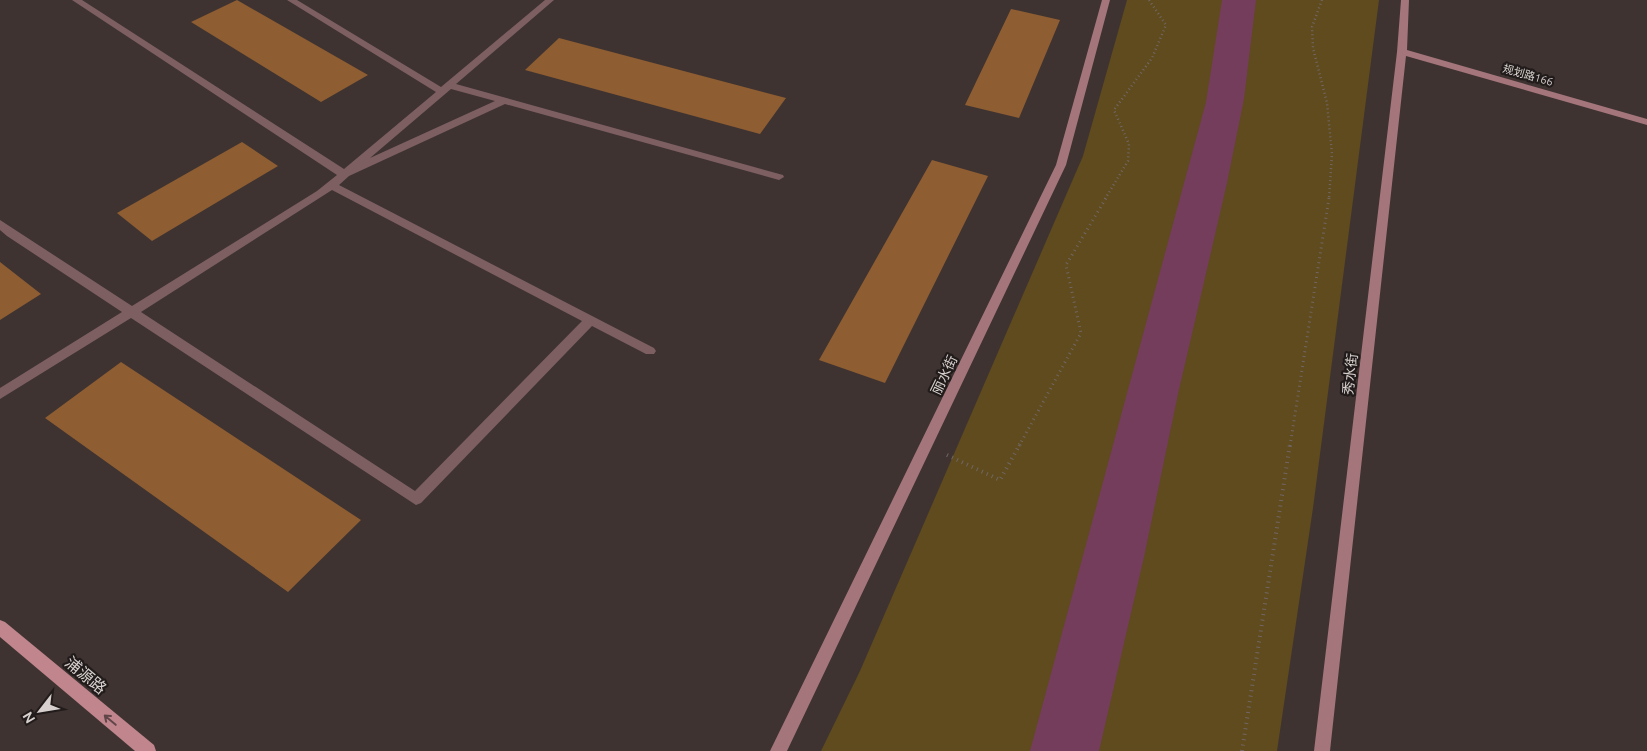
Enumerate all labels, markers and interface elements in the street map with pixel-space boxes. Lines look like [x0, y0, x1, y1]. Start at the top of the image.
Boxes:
street label: 规划路166 [1502, 62, 1554, 88]
street label: 秀水街 [1340, 352, 1360, 396]
street label: 丽水街 [928, 353, 960, 397]
street label: 浦源路 [62, 653, 110, 697]
north arrow [15, 686, 65, 736]
text: N [19, 709, 38, 726]
one-way arrow [104, 714, 117, 725]

